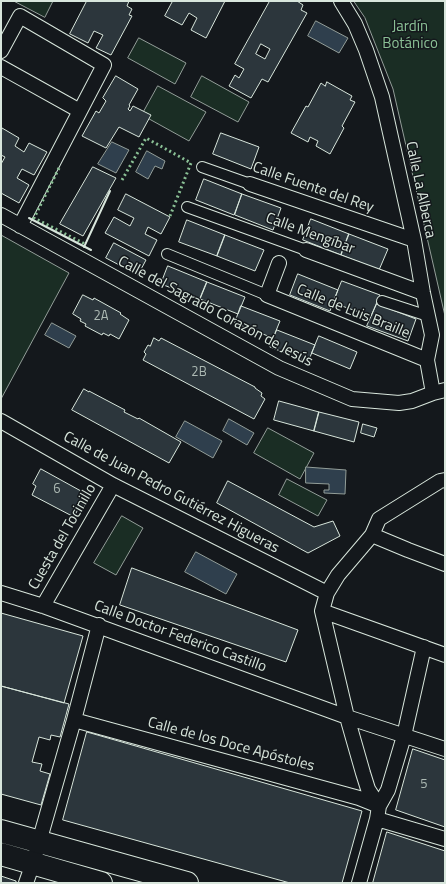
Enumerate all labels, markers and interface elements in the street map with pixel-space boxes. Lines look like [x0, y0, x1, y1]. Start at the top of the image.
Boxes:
park label: Jardín Botánico [382, 18, 438, 53]
street label: Calle La Alberca [401, 140, 439, 240]
street label: Calle Fuente del Rey [250, 159, 376, 217]
street label: Calle Mengíbar [263, 210, 357, 258]
street label: Calle del Sagrado Corazón de Jesús [114, 253, 316, 371]
street label: Calle de Luis Braille [294, 281, 412, 343]
house number: 2A [93, 309, 109, 325]
house number: 2B [191, 365, 207, 381]
street label: Calle de Juan Pedro Gutiérrez Higueras [60, 428, 282, 558]
street label: Cuesta del Tocinillo [25, 481, 101, 593]
house number: 6 [53, 482, 61, 498]
street label: Calle Doctor Federico Castillo [91, 597, 269, 677]
street label: Calle de los Doce Apóstoles [146, 714, 316, 776]
house number: 5 [420, 777, 428, 793]

